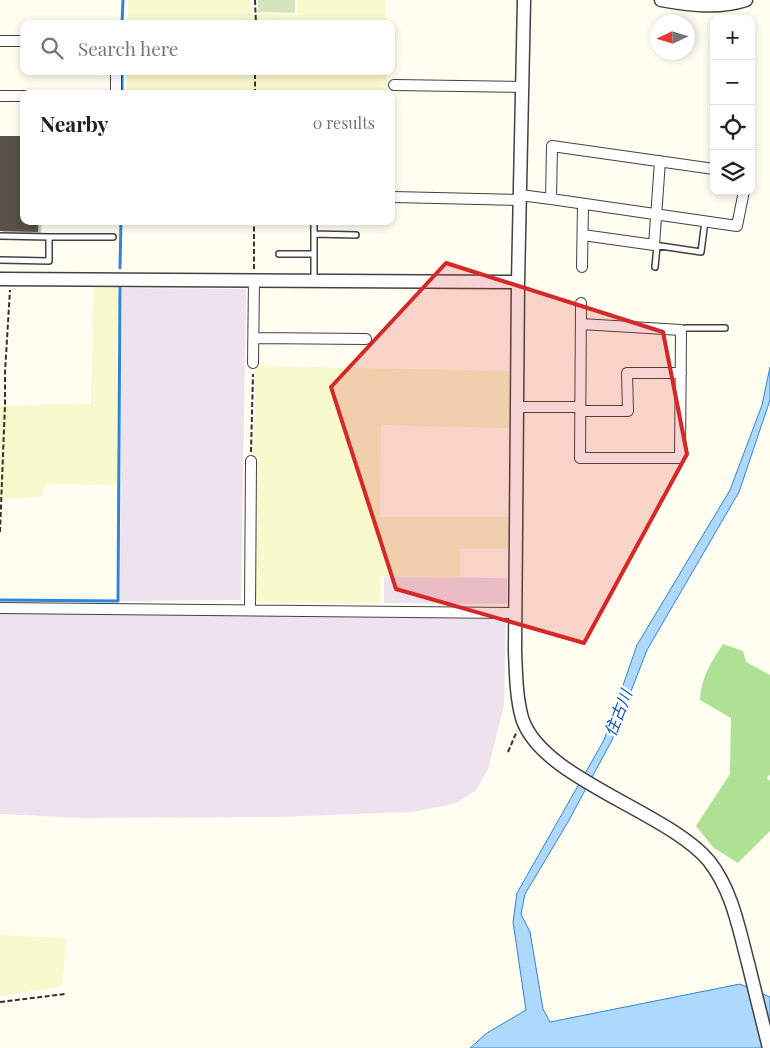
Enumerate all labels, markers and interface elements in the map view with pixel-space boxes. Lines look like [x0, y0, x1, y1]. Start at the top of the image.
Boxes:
north arrow [650, 15, 695, 60]
map controls [710, 15, 755, 195]
button: + [710, 15, 755, 60]
search box [20, 20, 395, 75]
icon: search [38, 34, 66, 62]
text: Search here [78, 35, 178, 61]
button: − [710, 60, 755, 105]
button: locate [710, 105, 755, 150]
text: Nearby [40, 109, 109, 137]
text: 0 results [313, 112, 375, 133]
button: layers [710, 150, 755, 195]
water label: 住古川 [599, 685, 637, 739]

